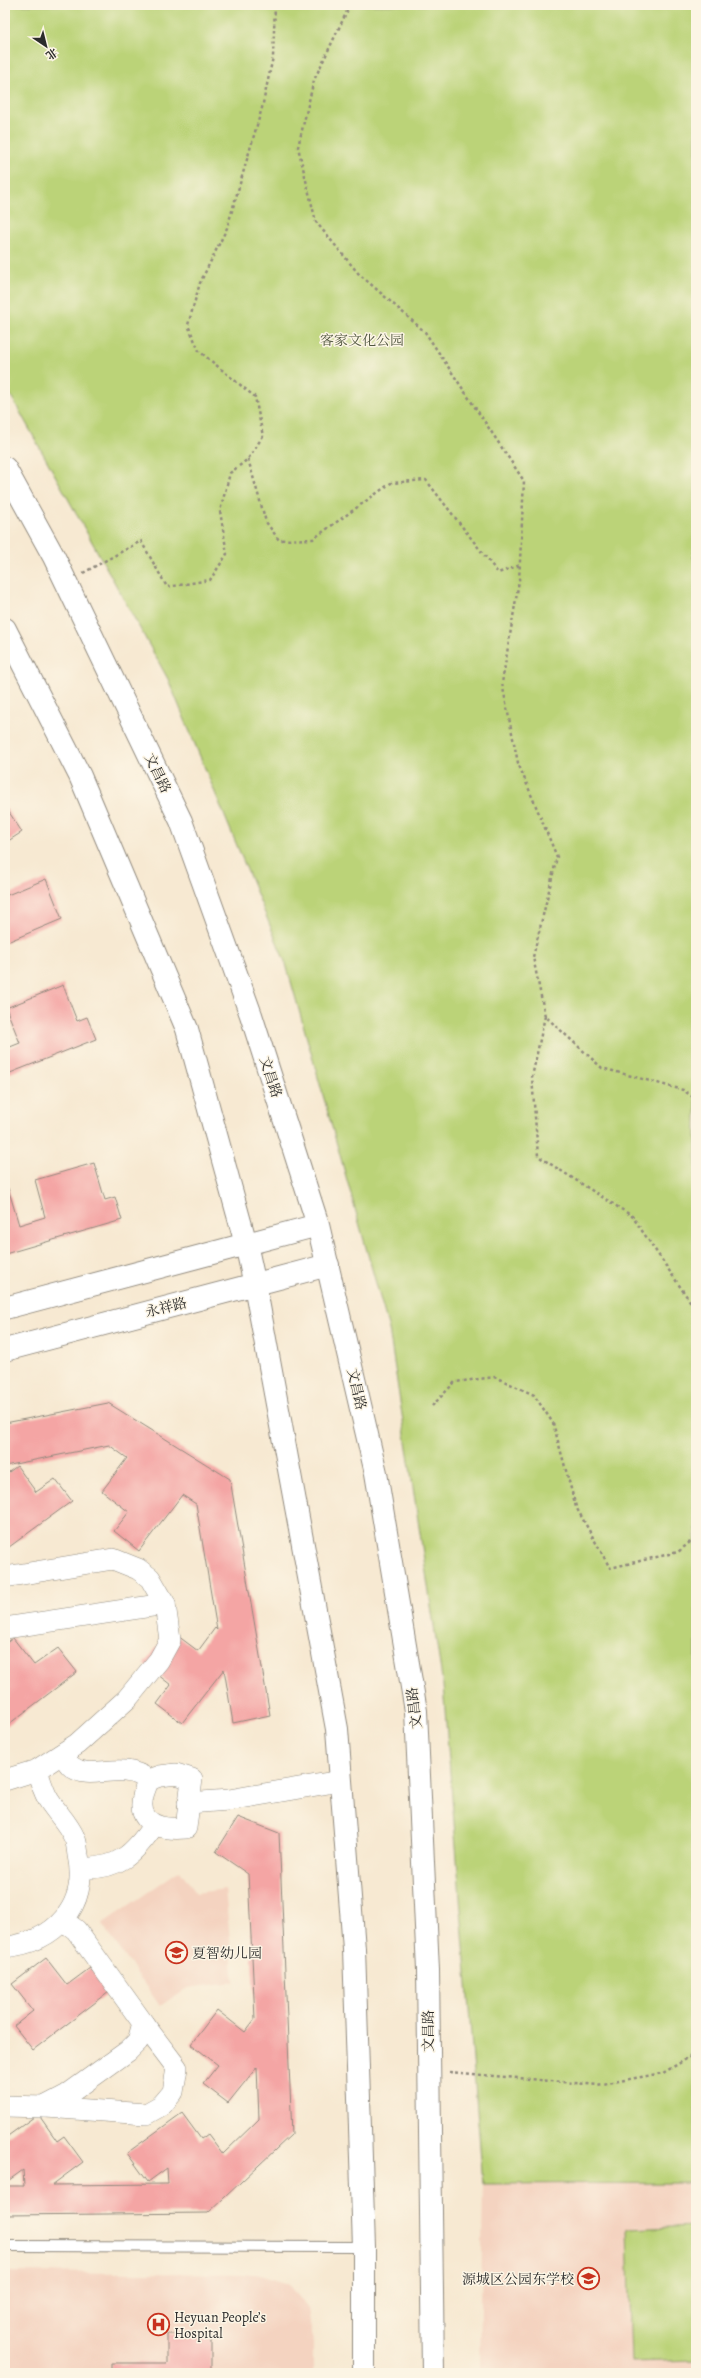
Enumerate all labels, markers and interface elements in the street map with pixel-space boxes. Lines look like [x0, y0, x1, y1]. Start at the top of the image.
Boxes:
north arrow [26, 26, 66, 66]
text: 北 [43, 44, 60, 63]
park label: 客家文化公园 [320, 331, 404, 350]
street label: 文昌路 [140, 750, 175, 796]
street label: 文昌路 [255, 1054, 286, 1100]
street label: 永祥路 [143, 1293, 189, 1322]
street label: 文昌路 [343, 1367, 370, 1412]
street label: 文昌路 [403, 1686, 426, 1730]
school or university icon: 夏智幼儿园 [164, 1940, 190, 1966]
place label: 夏智幼儿园 [192, 1944, 262, 1963]
street label: 文昌路 [419, 2010, 438, 2052]
school or university icon: 源城区公园东学校 [576, 2266, 602, 2292]
place label: 源城区公园东学校 [462, 2270, 574, 2289]
place label: Heyuan People’s Hospital [174, 2308, 266, 2343]
hospital icon: Heyuan People’s Hospital [145, 2312, 171, 2338]

